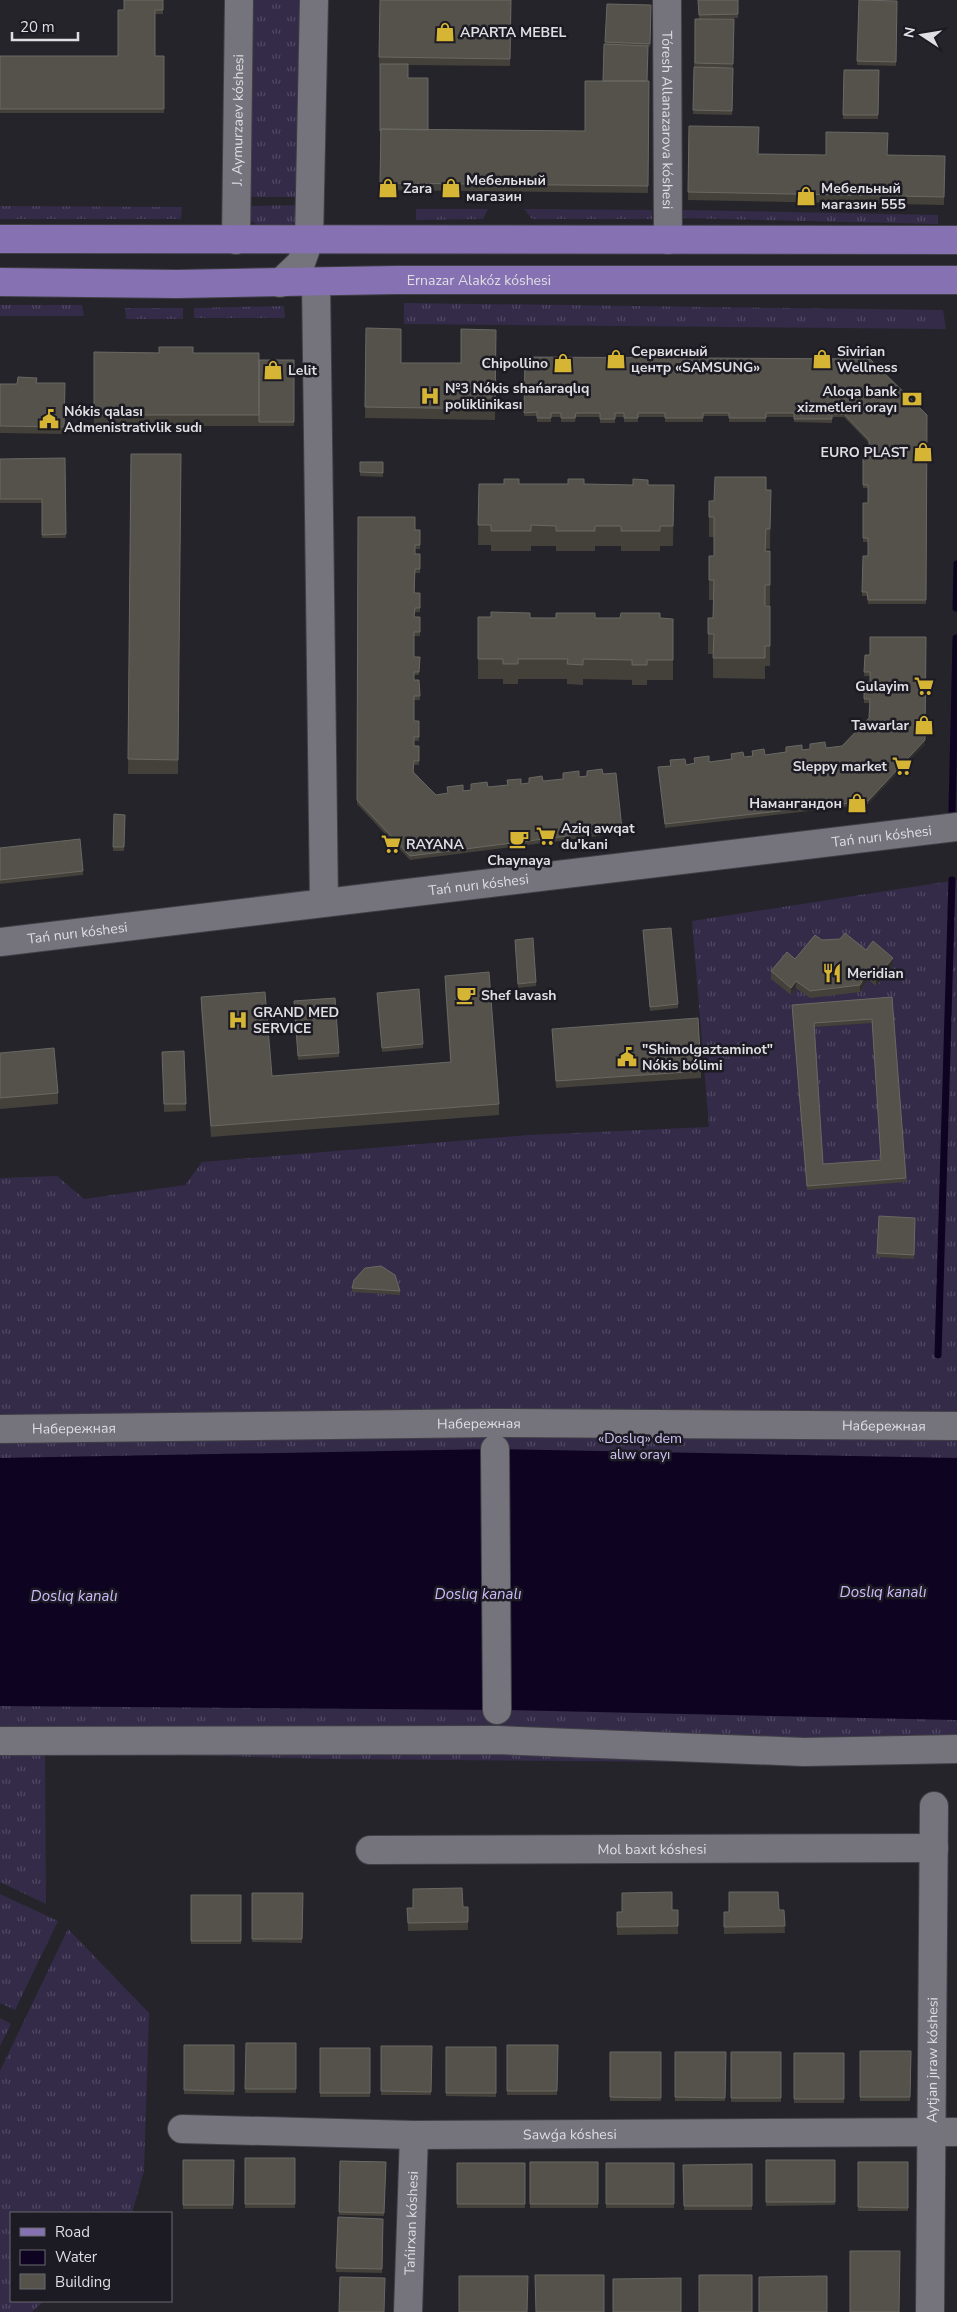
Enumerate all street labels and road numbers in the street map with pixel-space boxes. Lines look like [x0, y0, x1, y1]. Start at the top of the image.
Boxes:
street label: Tóresh Allanazarova kóshesi [658, 31, 677, 209]
street label: J. Aymurzaev kóshesi [227, 54, 248, 187]
street label: Ernazar Alakóz kóshesi [407, 271, 551, 290]
street label: Tań nurı kóshesi [830, 821, 933, 851]
street label: Tań nurı kóshesi [427, 869, 530, 900]
street label: Tań nurı kóshesi [26, 917, 129, 948]
street label: Набережная [437, 1413, 521, 1433]
street label: Набережная [842, 1416, 926, 1435]
street label: Набережная [32, 1418, 116, 1438]
street label: Mol baxıt kóshesi [597, 1839, 707, 1859]
street label: Aytjan jıraw kóshesi [922, 1997, 942, 2123]
street label: Sawǵa kóshesi [523, 2124, 617, 2144]
street label: Tańirxan kóshesi [400, 2171, 422, 2275]

